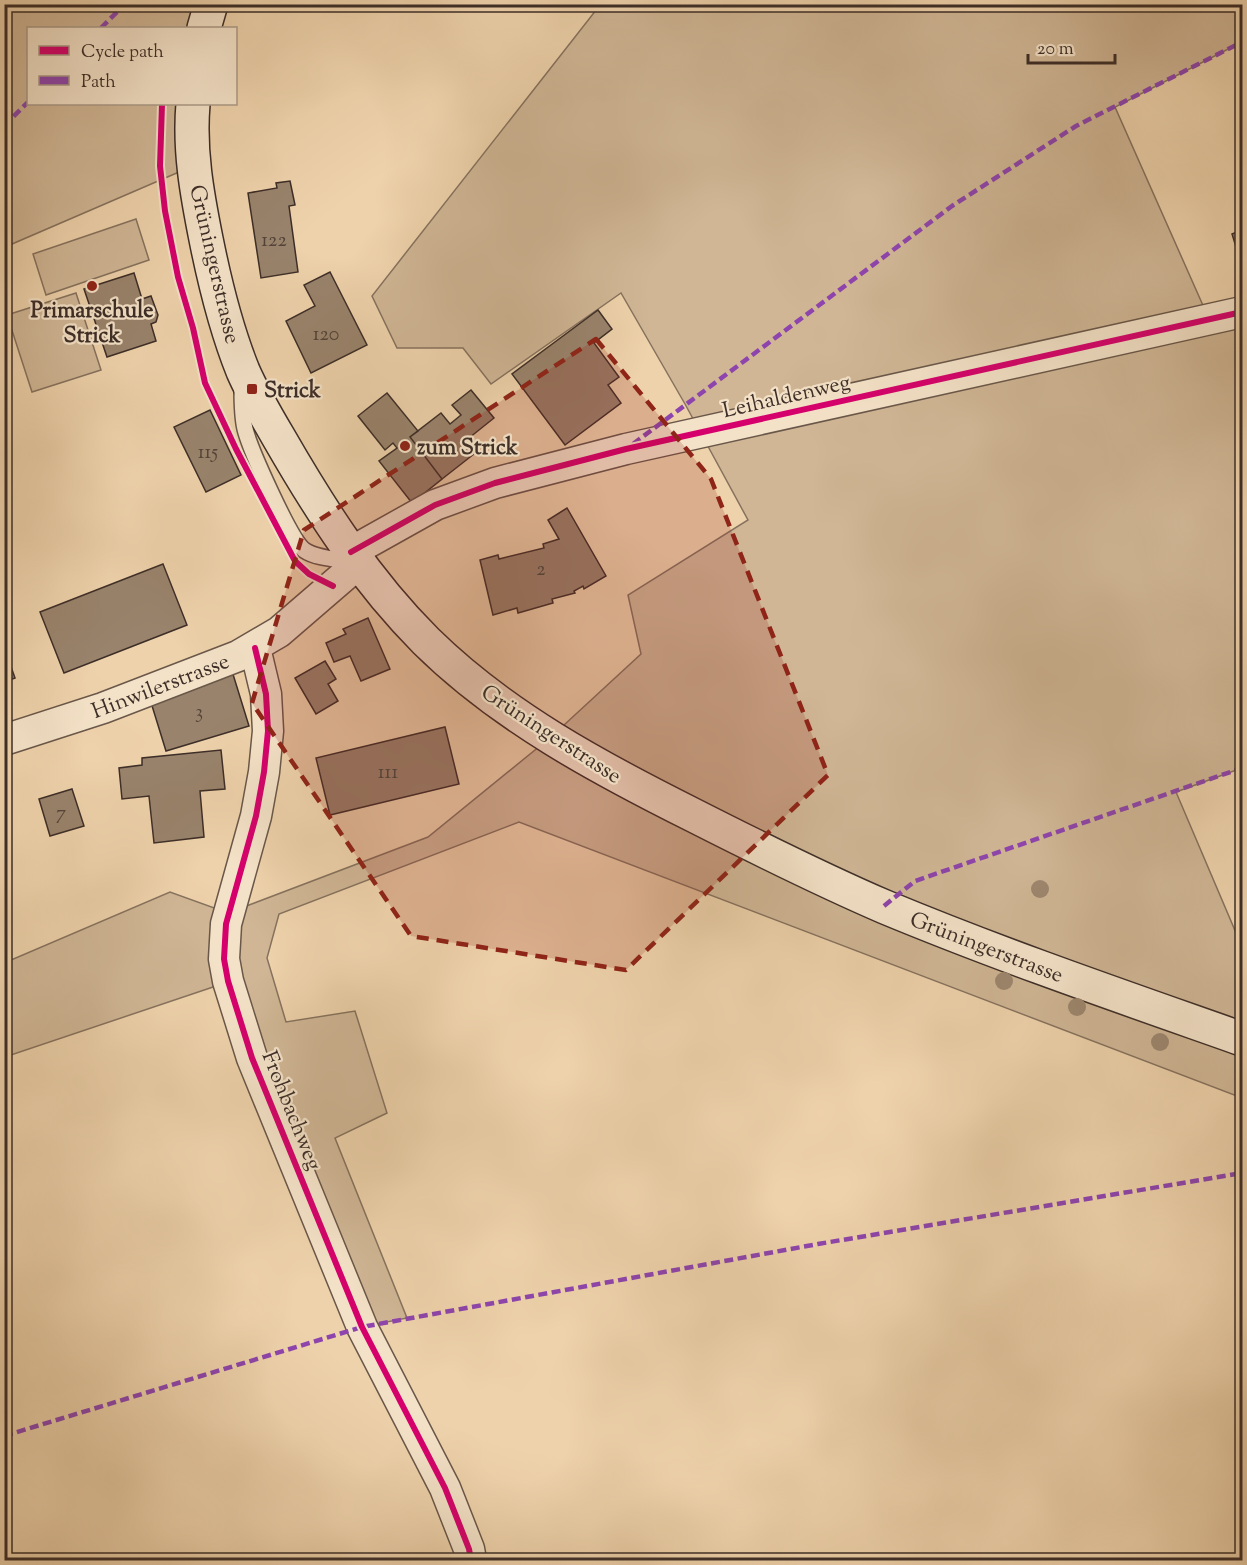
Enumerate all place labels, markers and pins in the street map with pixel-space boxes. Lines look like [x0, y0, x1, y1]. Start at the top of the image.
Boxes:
marker: Primarschule Strick [85, 279, 99, 293]
place label: Primarschule Strick [31, 296, 153, 353]
place label: Strick [264, 376, 321, 408]
marker: Strick [245, 382, 259, 396]
place label: zum Strick [417, 433, 518, 465]
marker: zum Strick [398, 439, 412, 453]

